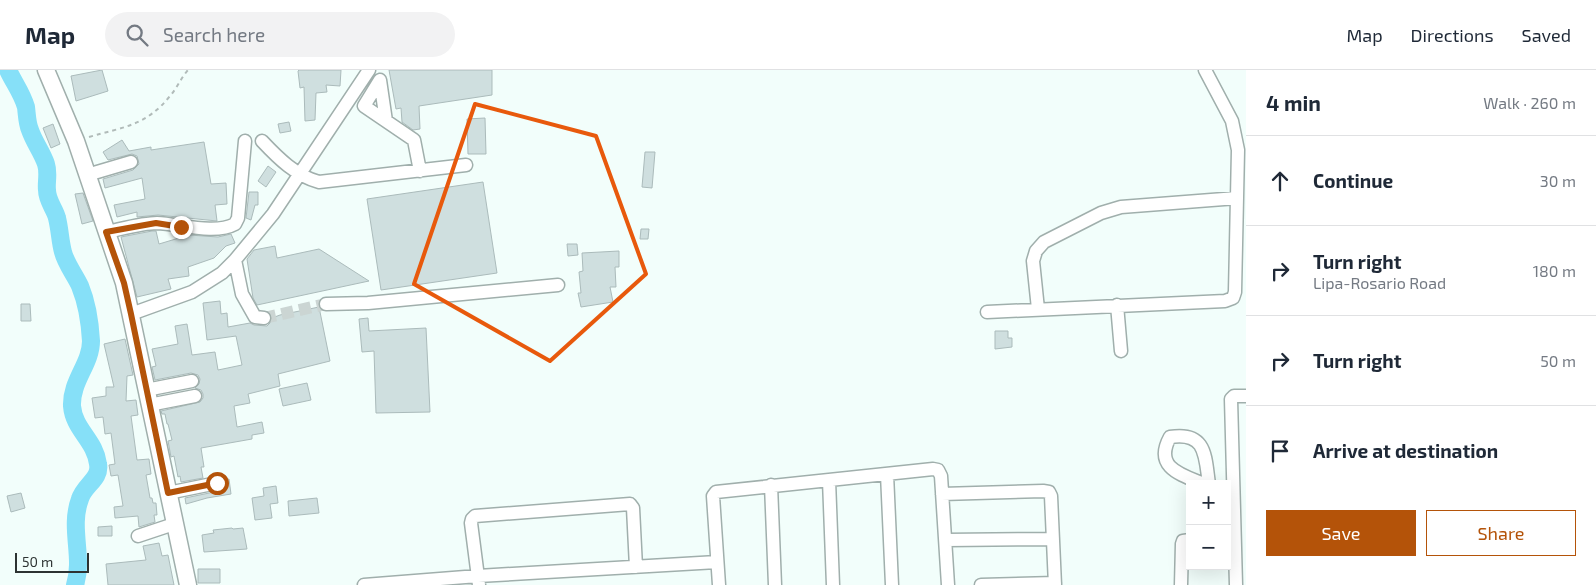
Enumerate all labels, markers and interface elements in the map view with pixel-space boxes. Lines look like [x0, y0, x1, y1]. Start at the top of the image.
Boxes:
search box [105, 12, 455, 57]
text: Map [25, 20, 75, 49]
icon: search [123, 21, 151, 49]
text: Search here [163, 23, 265, 46]
text: Map [1346, 24, 1383, 46]
text: Directions [1411, 24, 1494, 46]
text: Saved [1522, 24, 1571, 46]
text: 4 min [1266, 90, 1321, 115]
text: Walk · 260 m [1483, 93, 1576, 112]
icon: ahead [1266, 167, 1294, 195]
text: Continue [1313, 169, 1393, 192]
text: 30 m [1540, 171, 1576, 190]
route end [170, 216, 193, 239]
text: Turn right [1313, 250, 1401, 273]
icon: right [1266, 257, 1294, 285]
text: 180 m [1533, 261, 1576, 280]
text: Lipa-Rosario Road [1313, 273, 1446, 292]
icon: right [1266, 347, 1294, 375]
text: Turn right [1313, 349, 1401, 372]
text: 50 m [1540, 351, 1576, 370]
icon: arrive [1266, 437, 1294, 465]
text: Arrive at destination [1313, 439, 1498, 462]
route start [206, 472, 229, 495]
map controls [1186, 480, 1231, 570]
button: + [1186, 480, 1231, 525]
button: Save [1266, 510, 1416, 556]
button: Share [1426, 510, 1576, 556]
button: − [1186, 525, 1231, 570]
scale bar [15, 550, 89, 573]
text: 50 m [22, 553, 53, 570]

